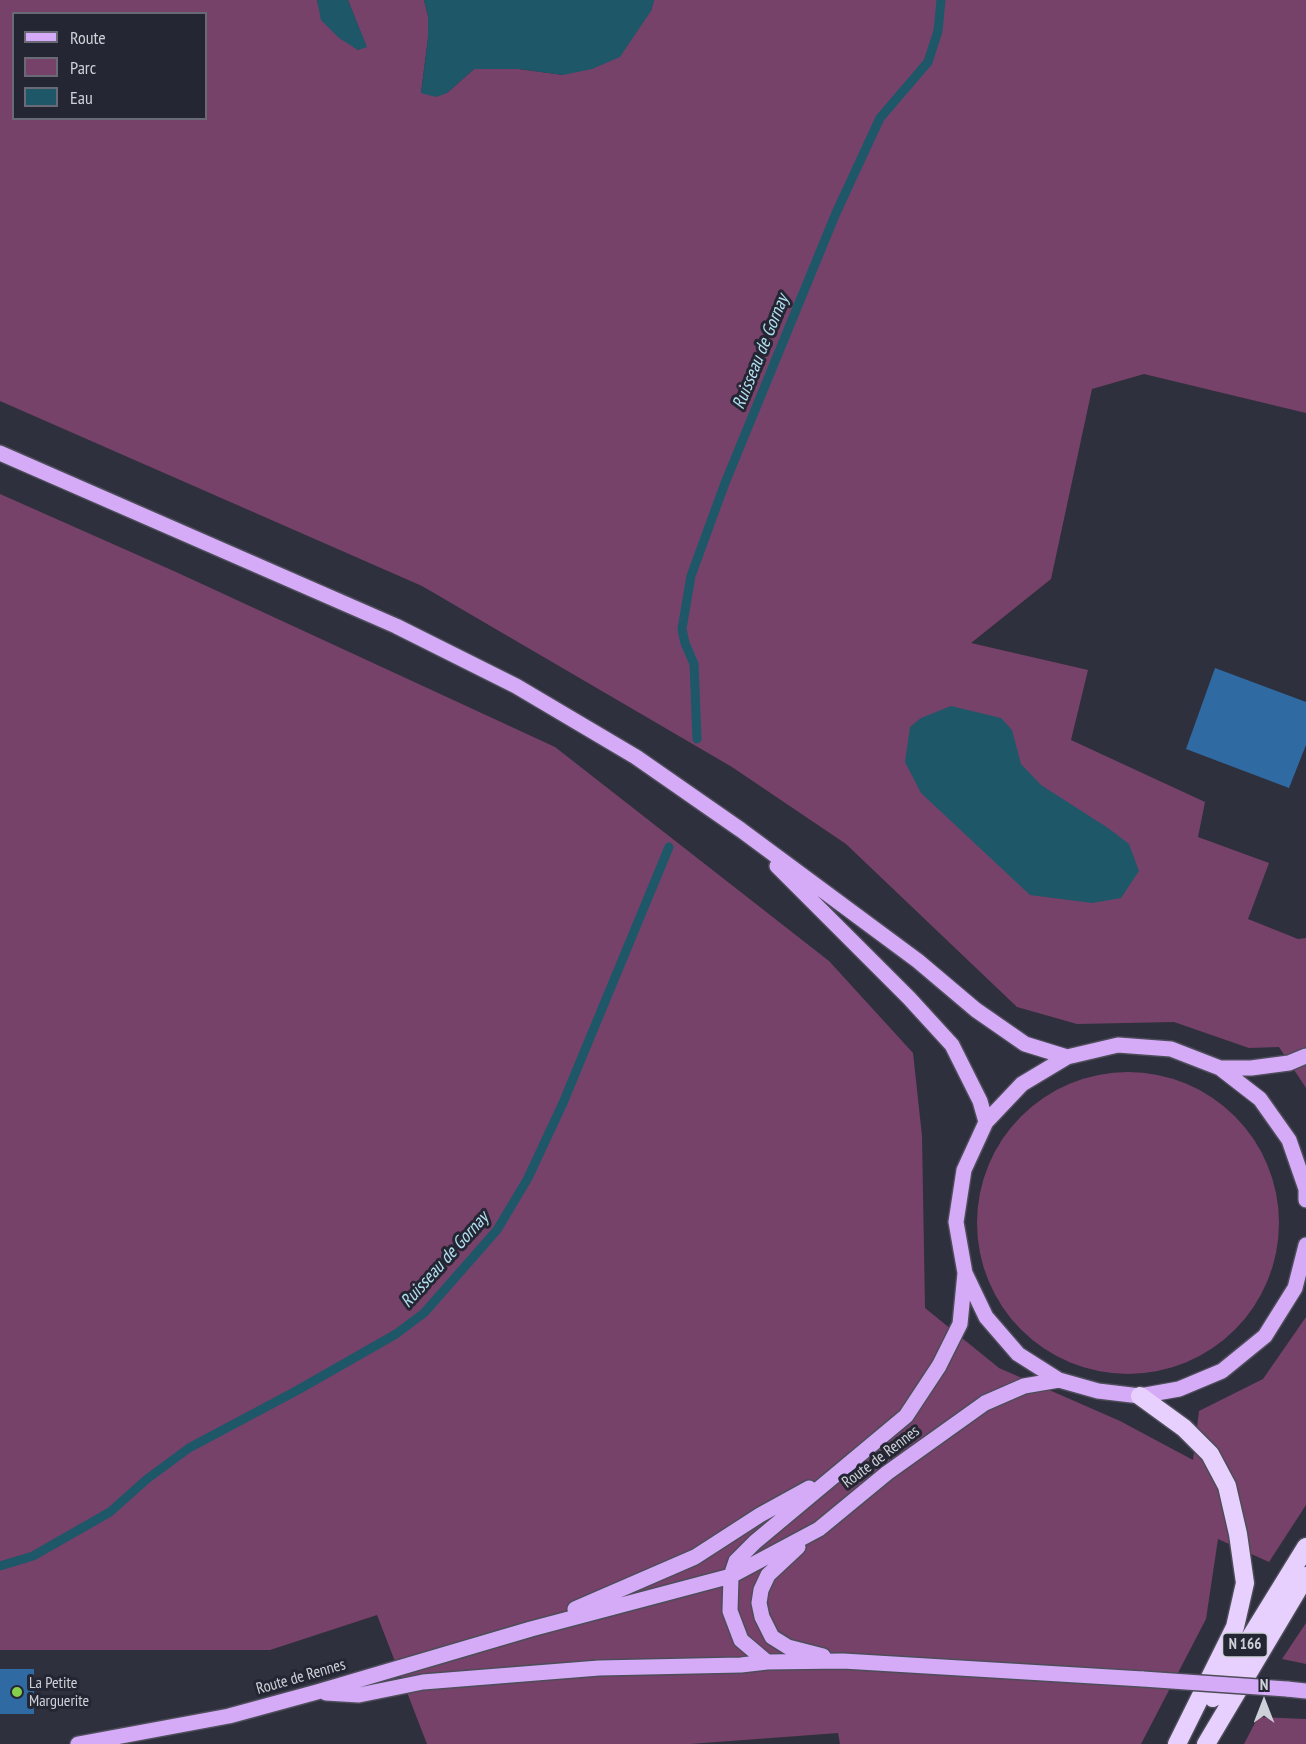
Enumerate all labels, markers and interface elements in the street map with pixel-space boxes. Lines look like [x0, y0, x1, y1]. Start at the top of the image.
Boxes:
legend [12, 12, 207, 120]
text: Route [70, 26, 106, 49]
text: Parc [70, 56, 96, 79]
text: Eau [70, 86, 93, 109]
water label: Ruisseau de Gornay [728, 292, 794, 412]
water label: Ruisseau de Gornay [396, 1208, 494, 1312]
street label: Route de Rennes [839, 1422, 923, 1492]
road number: N 166 [1222, 1633, 1268, 1657]
street label: Route de Rennes [254, 1655, 348, 1699]
north arrow [1234, 1672, 1294, 1732]
place label: La Petite Marguerite [29, 1673, 89, 1711]
text: N [1260, 1674, 1268, 1694]
marker: La Petite Marguerite [10, 1685, 24, 1699]

